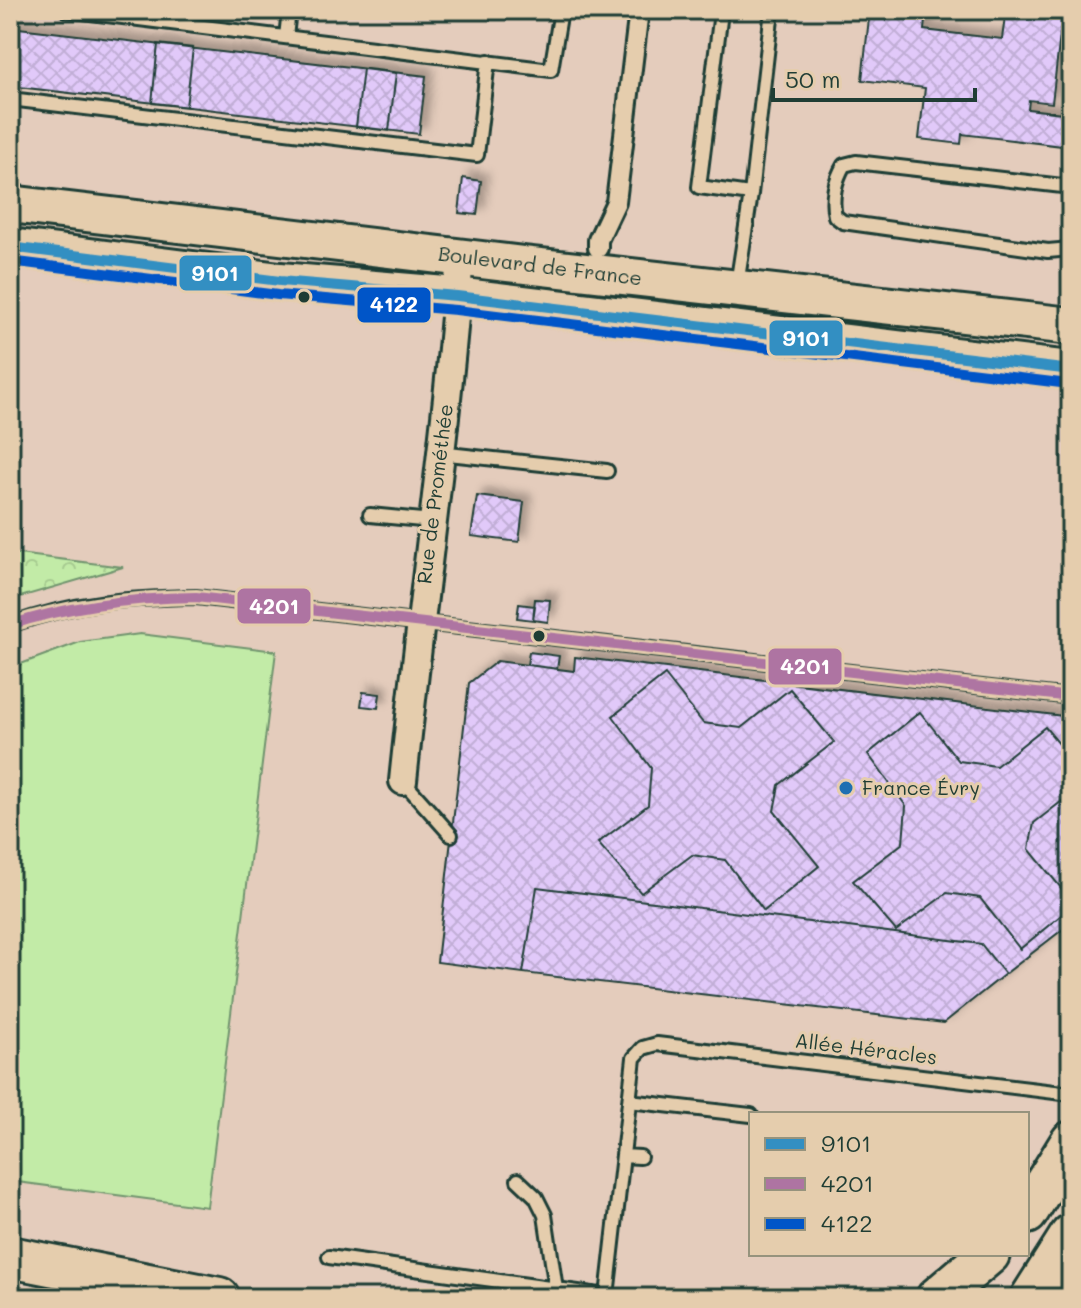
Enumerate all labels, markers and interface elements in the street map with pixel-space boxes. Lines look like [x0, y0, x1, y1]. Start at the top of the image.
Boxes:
scale bar [773, 52, 975, 102]
text: 50 m [785, 63, 841, 94]
street label: Boulevard de France [437, 240, 644, 290]
line badge: 9101 [178, 254, 253, 292]
text: 9101 [192, 258, 238, 287]
line badge: 4122 [356, 286, 432, 324]
unlabelled marker [296, 289, 312, 305]
text: 4122 [370, 289, 418, 318]
line badge: 9101 [768, 319, 844, 357]
text: 9101 [783, 323, 829, 352]
street label: Rue de Prométhée [410, 402, 458, 585]
line badge: 4201 [236, 587, 312, 625]
text: 4201 [249, 591, 299, 620]
unlabelled marker [531, 628, 547, 644]
line badge: 4201 [767, 647, 843, 686]
text: 4201 [780, 651, 830, 680]
place label: France Évry [862, 774, 980, 800]
marker: France Évry [837, 779, 855, 797]
street label: Allée Héracles [794, 1026, 939, 1070]
legend [749, 1112, 1029, 1256]
text: 9101 [821, 1127, 871, 1158]
text: 4201 [821, 1167, 874, 1198]
text: 4122 [821, 1207, 873, 1238]

